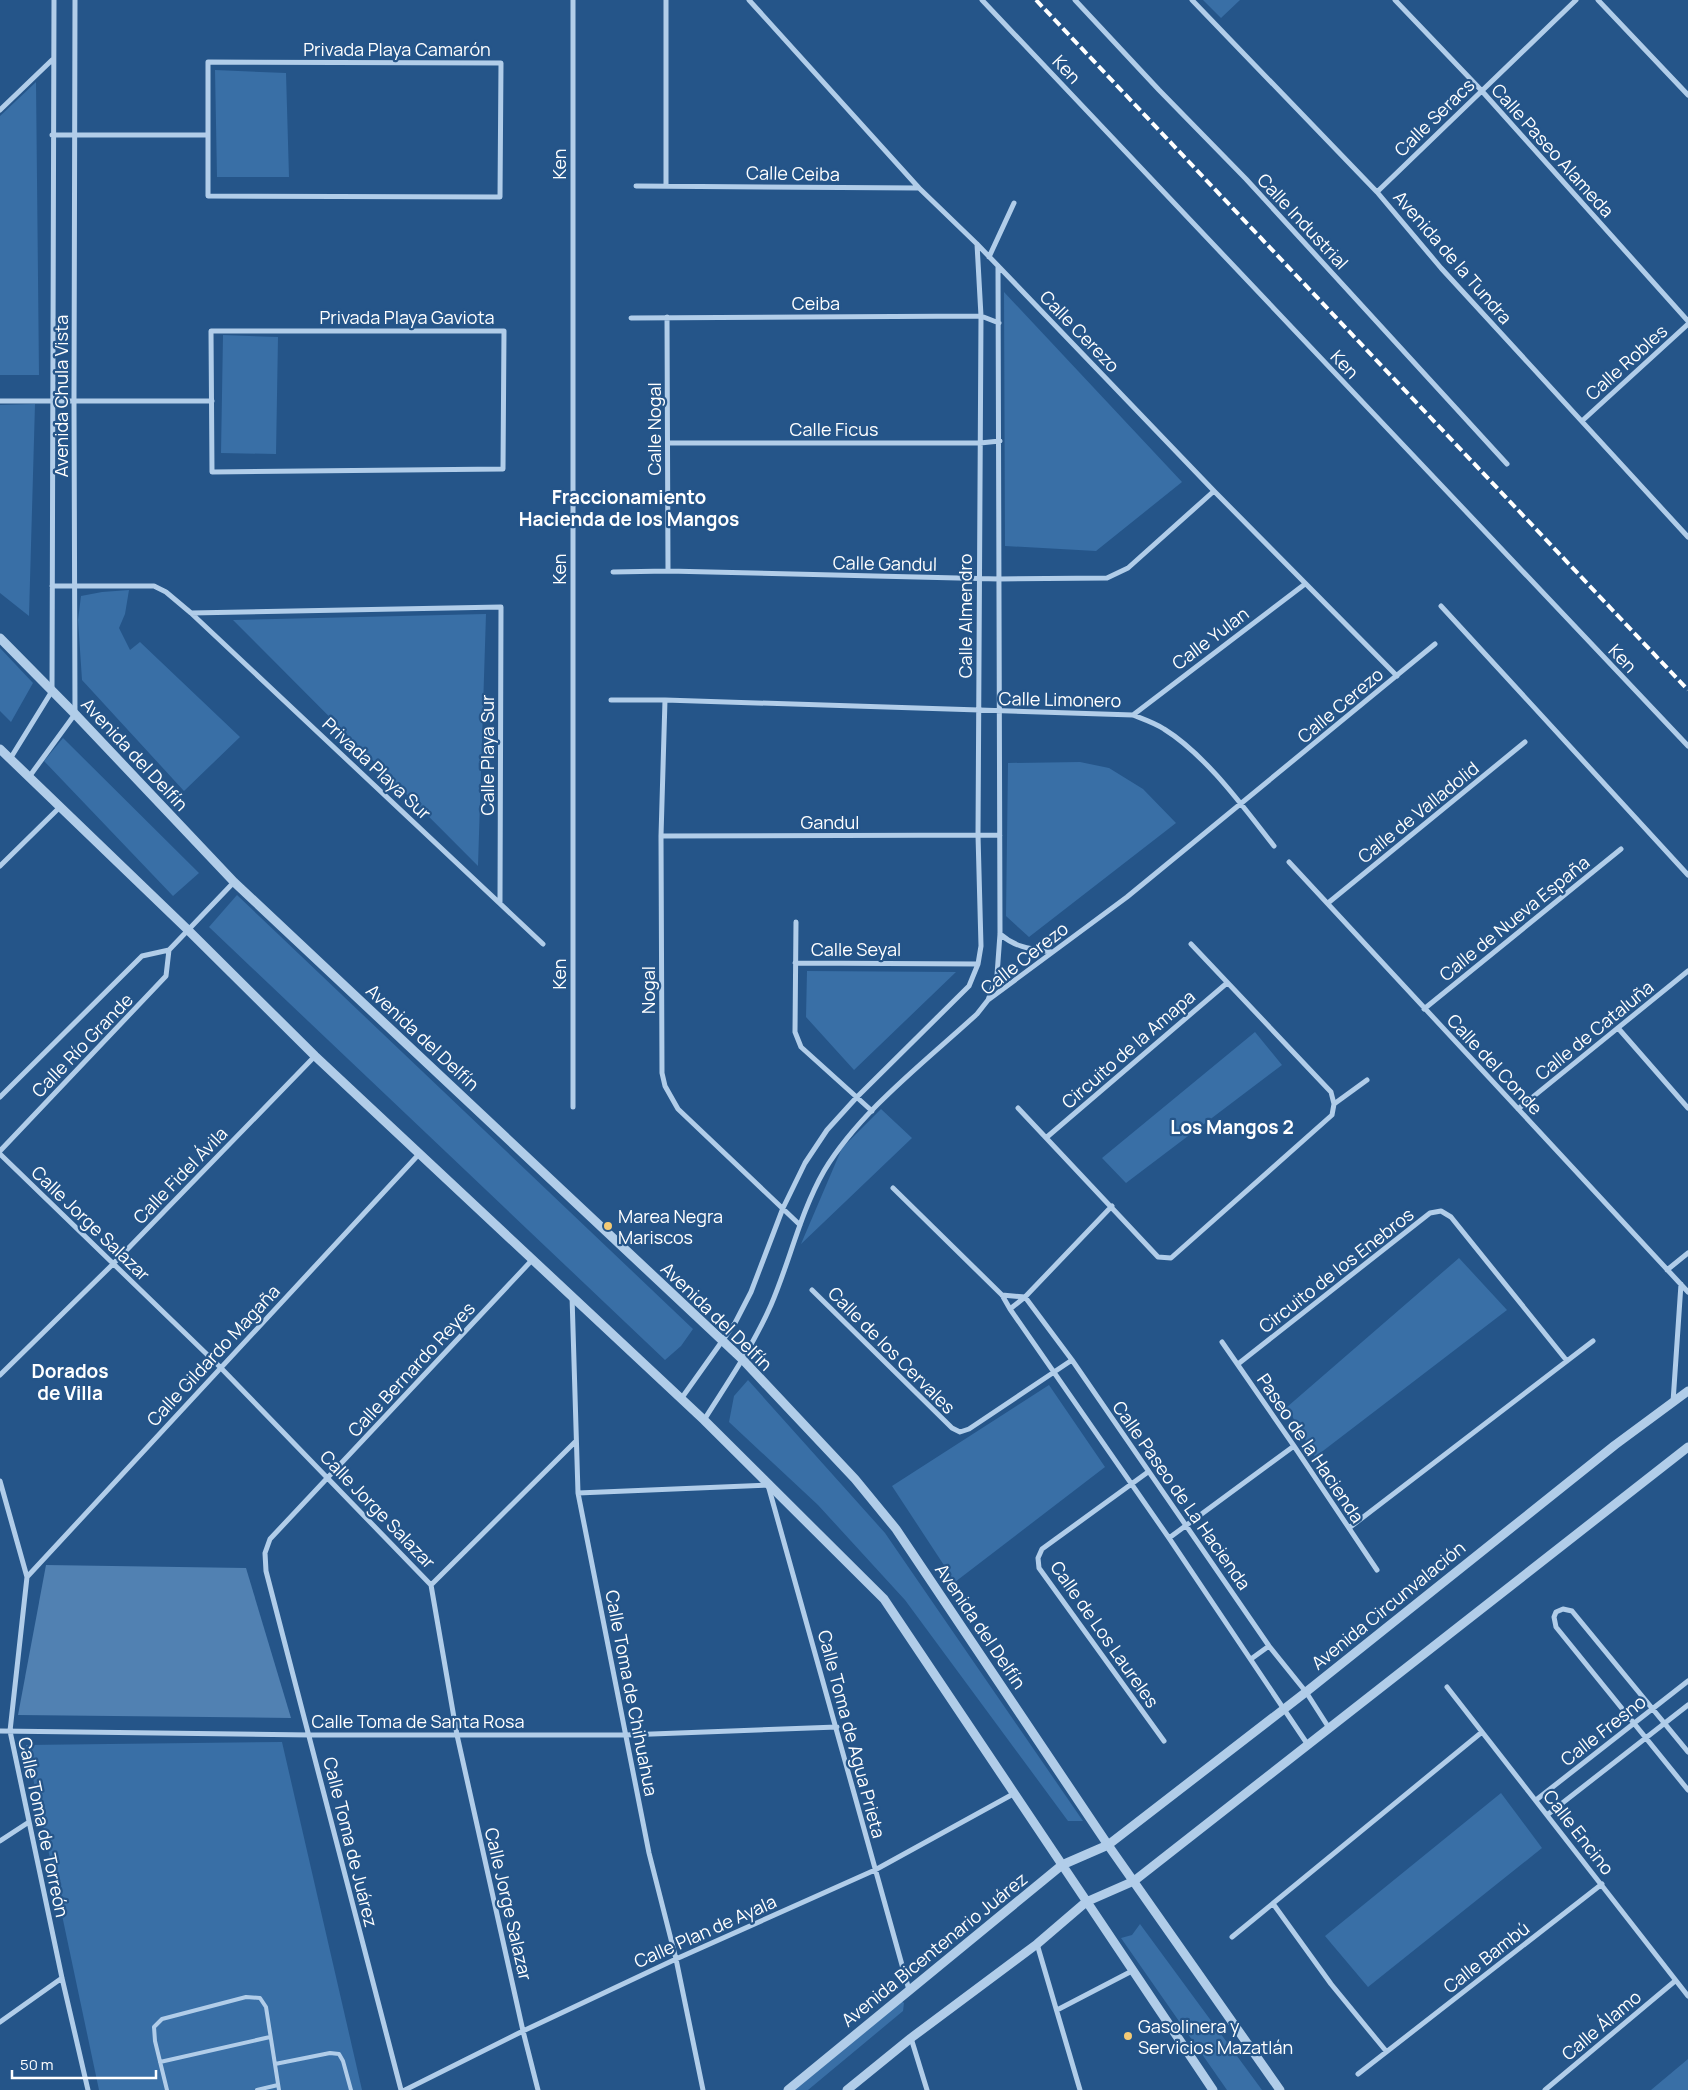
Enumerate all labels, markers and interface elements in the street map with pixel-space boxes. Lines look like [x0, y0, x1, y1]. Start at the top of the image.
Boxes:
street label: Privada Playa Camarón [303, 37, 491, 61]
street label: Ken [1048, 50, 1086, 88]
street label: Calle Seracs [1389, 73, 1479, 161]
street label: Calle Paseo Alameda [1487, 78, 1619, 222]
street label: Ken [547, 149, 571, 179]
street label: Calle Ceiba [746, 160, 840, 186]
street label: Calle Industrial [1252, 168, 1354, 274]
street label: Avenida de la Tundra [1388, 185, 1518, 329]
street label: Calle Cerezo [1035, 285, 1125, 377]
street label: Ceiba [792, 291, 840, 315]
street label: Privada Playa Gaviota [319, 305, 495, 329]
street label: Avenida Chula Vista [49, 315, 73, 477]
street label: Calle Robles [1580, 319, 1672, 405]
street label: Ken [1326, 345, 1364, 383]
street label: Calle Nogal [642, 382, 666, 476]
street label: Calle Ficus [790, 417, 878, 441]
district label: Fraccionamiento Hacienda de los Mangos [519, 484, 739, 532]
street label: Calle Gandul [833, 550, 937, 576]
street label: Ken [547, 554, 571, 584]
street label: Calle Almendro [953, 554, 977, 678]
street label: Calle Yulan [1167, 601, 1253, 675]
street label: Ken [1604, 639, 1642, 677]
street label: Calle Cerezo [1292, 662, 1388, 748]
street label: Calle Limonero [998, 686, 1122, 712]
street label: Avenida del Delfín [76, 692, 194, 816]
street label: Calle Playa Sur [475, 694, 499, 815]
street label: Privada Playa Sur [318, 711, 437, 825]
street label: Calle de Valladolid [1353, 756, 1483, 868]
street label: Gandul [801, 810, 859, 834]
street label: Calle de Nueva España [1434, 850, 1594, 986]
street label: Calle Cerezo [975, 916, 1073, 1000]
street label: Calle Seyal [811, 937, 901, 961]
street label: Ken [547, 959, 571, 989]
street label: Nogal [636, 966, 660, 1014]
street label: Calle de Cataluña [1530, 975, 1658, 1085]
street label: Avenida del Delfín [361, 978, 485, 1096]
street label: Circuito de la Amapa [1056, 984, 1200, 1114]
street label: Calle Río Grande [26, 988, 138, 1102]
street label: Calle del Conde [1442, 1008, 1548, 1120]
district label: Los Mangos 2 [1170, 1114, 1294, 1140]
street label: Calle Fidel Ávila [128, 1121, 232, 1229]
street label: Calle Jorge Salazar [27, 1160, 156, 1286]
street label: Circuito de los Enebros [1254, 1202, 1418, 1338]
place label: Marea Negra Mariscos [618, 1204, 723, 1249]
marker: Marea Negra Mariscos [602, 1220, 614, 1232]
street label: Avenida del Delfín [656, 1257, 778, 1375]
street label: Calle Gildardo Magaña [141, 1279, 285, 1431]
street label: Calle de los Cervales [823, 1281, 961, 1419]
street label: Calle Bernardo Reyes [342, 1296, 480, 1442]
district label: Dorados de Villa [32, 1358, 108, 1406]
street label: Paseo de la Hacienda [1252, 1369, 1370, 1527]
street label: Calle Paseo de La Hacienda [1108, 1396, 1256, 1594]
street label: Calle Jorge Salazar [315, 1445, 441, 1574]
street label: Avenida Circunvalación [1306, 1535, 1470, 1675]
street label: Calle de Los Laureles [1045, 1556, 1165, 1712]
street label: Avenida del Delfín [930, 1559, 1032, 1693]
street label: Calle Toma de Chihuahua [600, 1588, 664, 1798]
street label: Calle Toma de Agua Prieta [813, 1627, 891, 1841]
street label: Calle Fresno [1555, 1689, 1651, 1771]
street label: Calle Toma de Santa Rosa [312, 1709, 524, 1733]
street label: Calle Toma de Torreón [13, 1735, 75, 1919]
street label: Calle Toma de Juárez [318, 1754, 384, 1930]
street label: Calle Encino [1538, 1785, 1620, 1879]
street label: Calle Jorge Salazar [480, 1825, 538, 1983]
street label: Avenida Bicentenario Juárez [836, 1866, 1032, 2032]
street label: Calle Plan de Ayala [630, 1889, 780, 1973]
street label: Calle Bambú [1438, 1916, 1534, 1998]
street label: Calle Álamo [1556, 1985, 1646, 2065]
place label: Gasolinera y Servicios Mazatlán [1138, 2014, 1293, 2059]
marker: Gasolinera y Servicios Mazatlán [1122, 2030, 1134, 2042]
scale bar [12, 2048, 156, 2080]
text: 50 m [20, 2054, 54, 2075]

